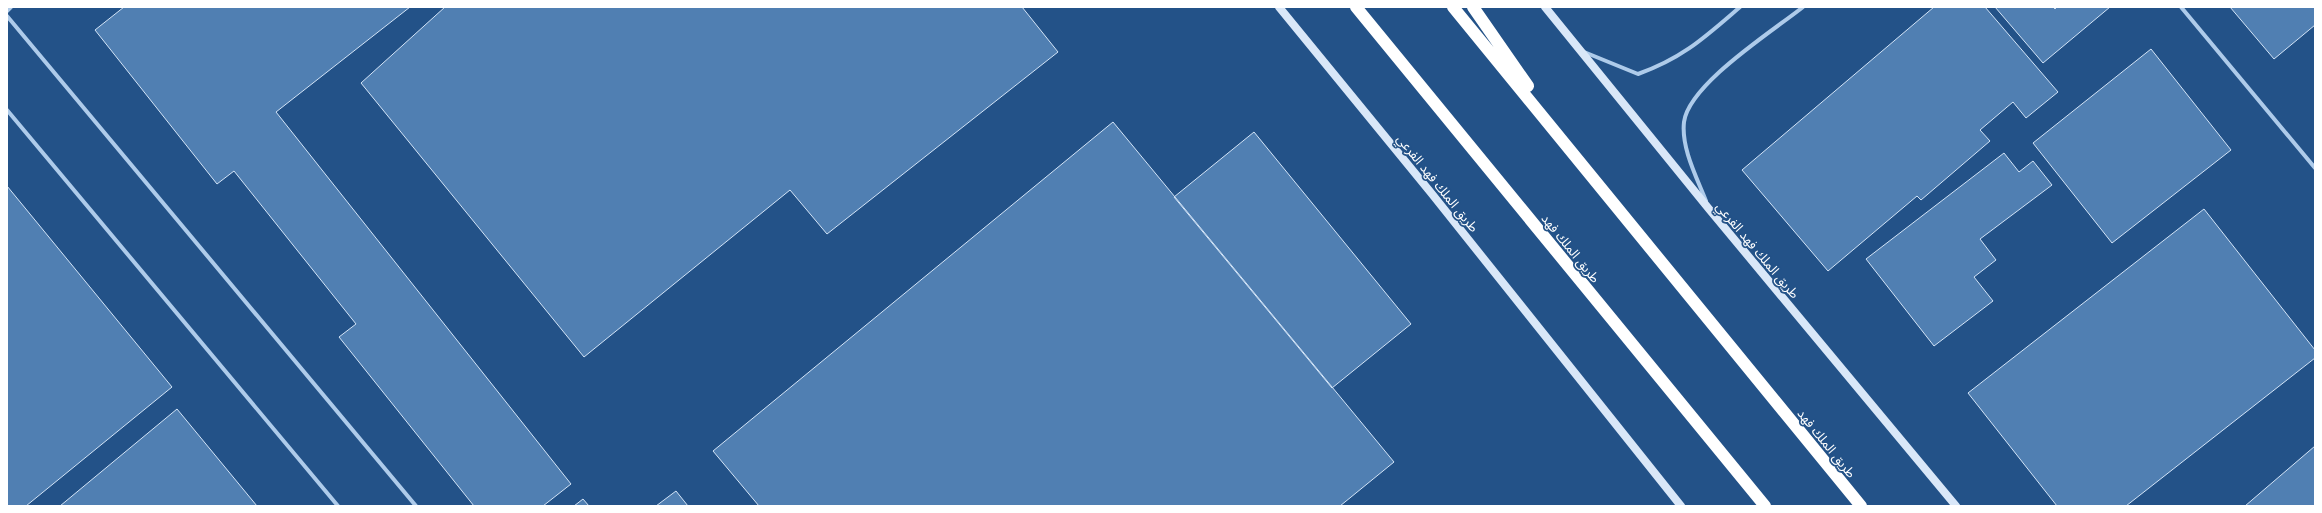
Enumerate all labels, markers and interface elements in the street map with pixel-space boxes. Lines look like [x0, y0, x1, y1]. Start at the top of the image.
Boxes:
street label: طريق الملك فهد الفرعي [1391, 130, 1483, 237]
street label: طريق الملك فهد الفرعي [1711, 198, 1804, 304]
street label: طريق الملك فهد [1538, 210, 1605, 286]
street label: طريق الملك فهد [1794, 405, 1861, 481]

